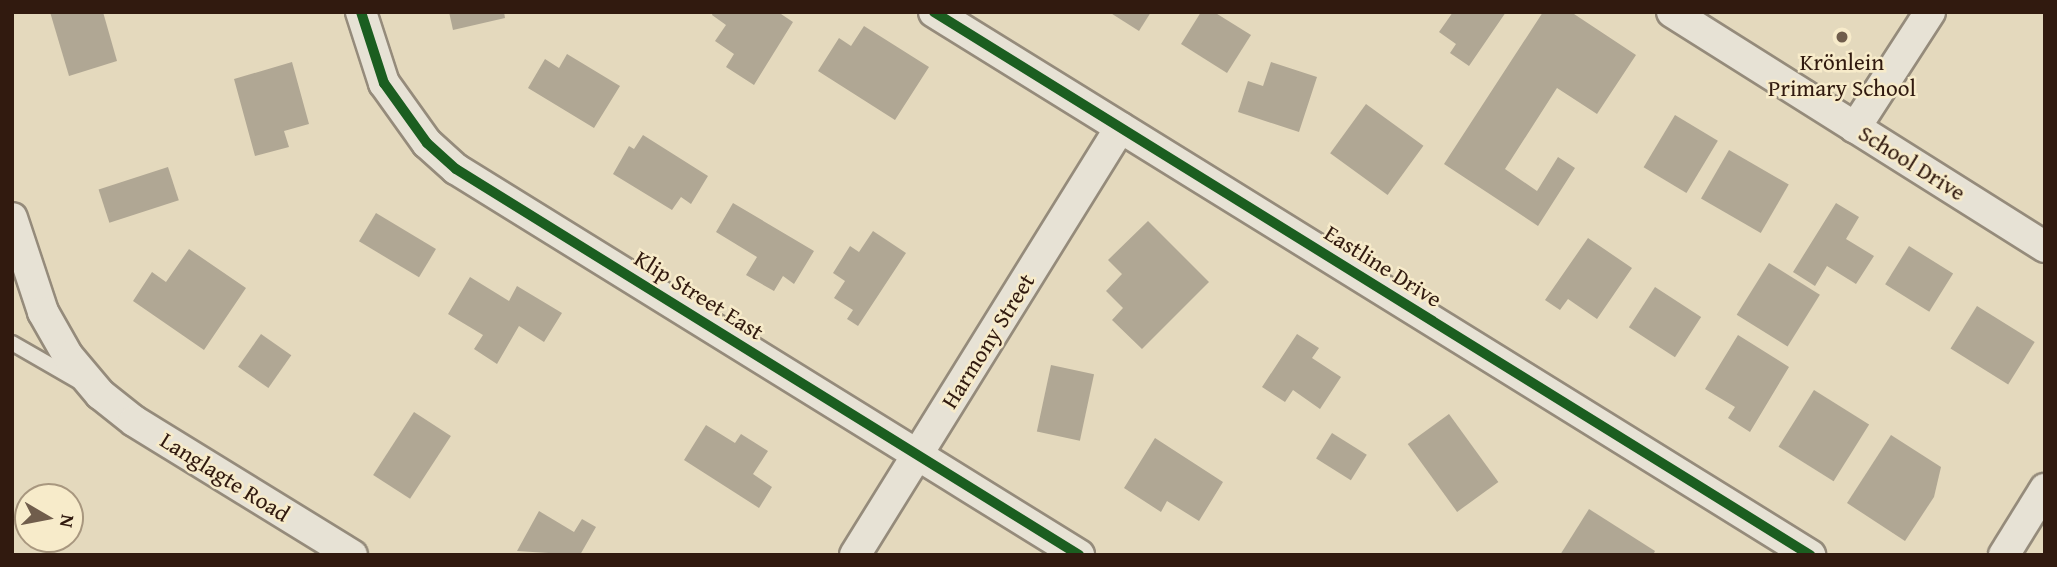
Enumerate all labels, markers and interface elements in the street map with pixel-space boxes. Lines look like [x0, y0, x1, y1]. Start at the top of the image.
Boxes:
marker: Krönlein Primary School [1834, 29, 1850, 45]
place label: Krönlein Primary School [1768, 48, 1916, 102]
street label: School Drive [1854, 119, 1970, 207]
street label: Eastline Drive [1319, 219, 1447, 313]
street label: Klip Street East [629, 244, 769, 346]
street label: Harmony Street [936, 268, 1040, 414]
street label: Langlagte Road [155, 426, 295, 528]
north arrow [14, 483, 84, 553]
text: N [53, 513, 83, 530]

